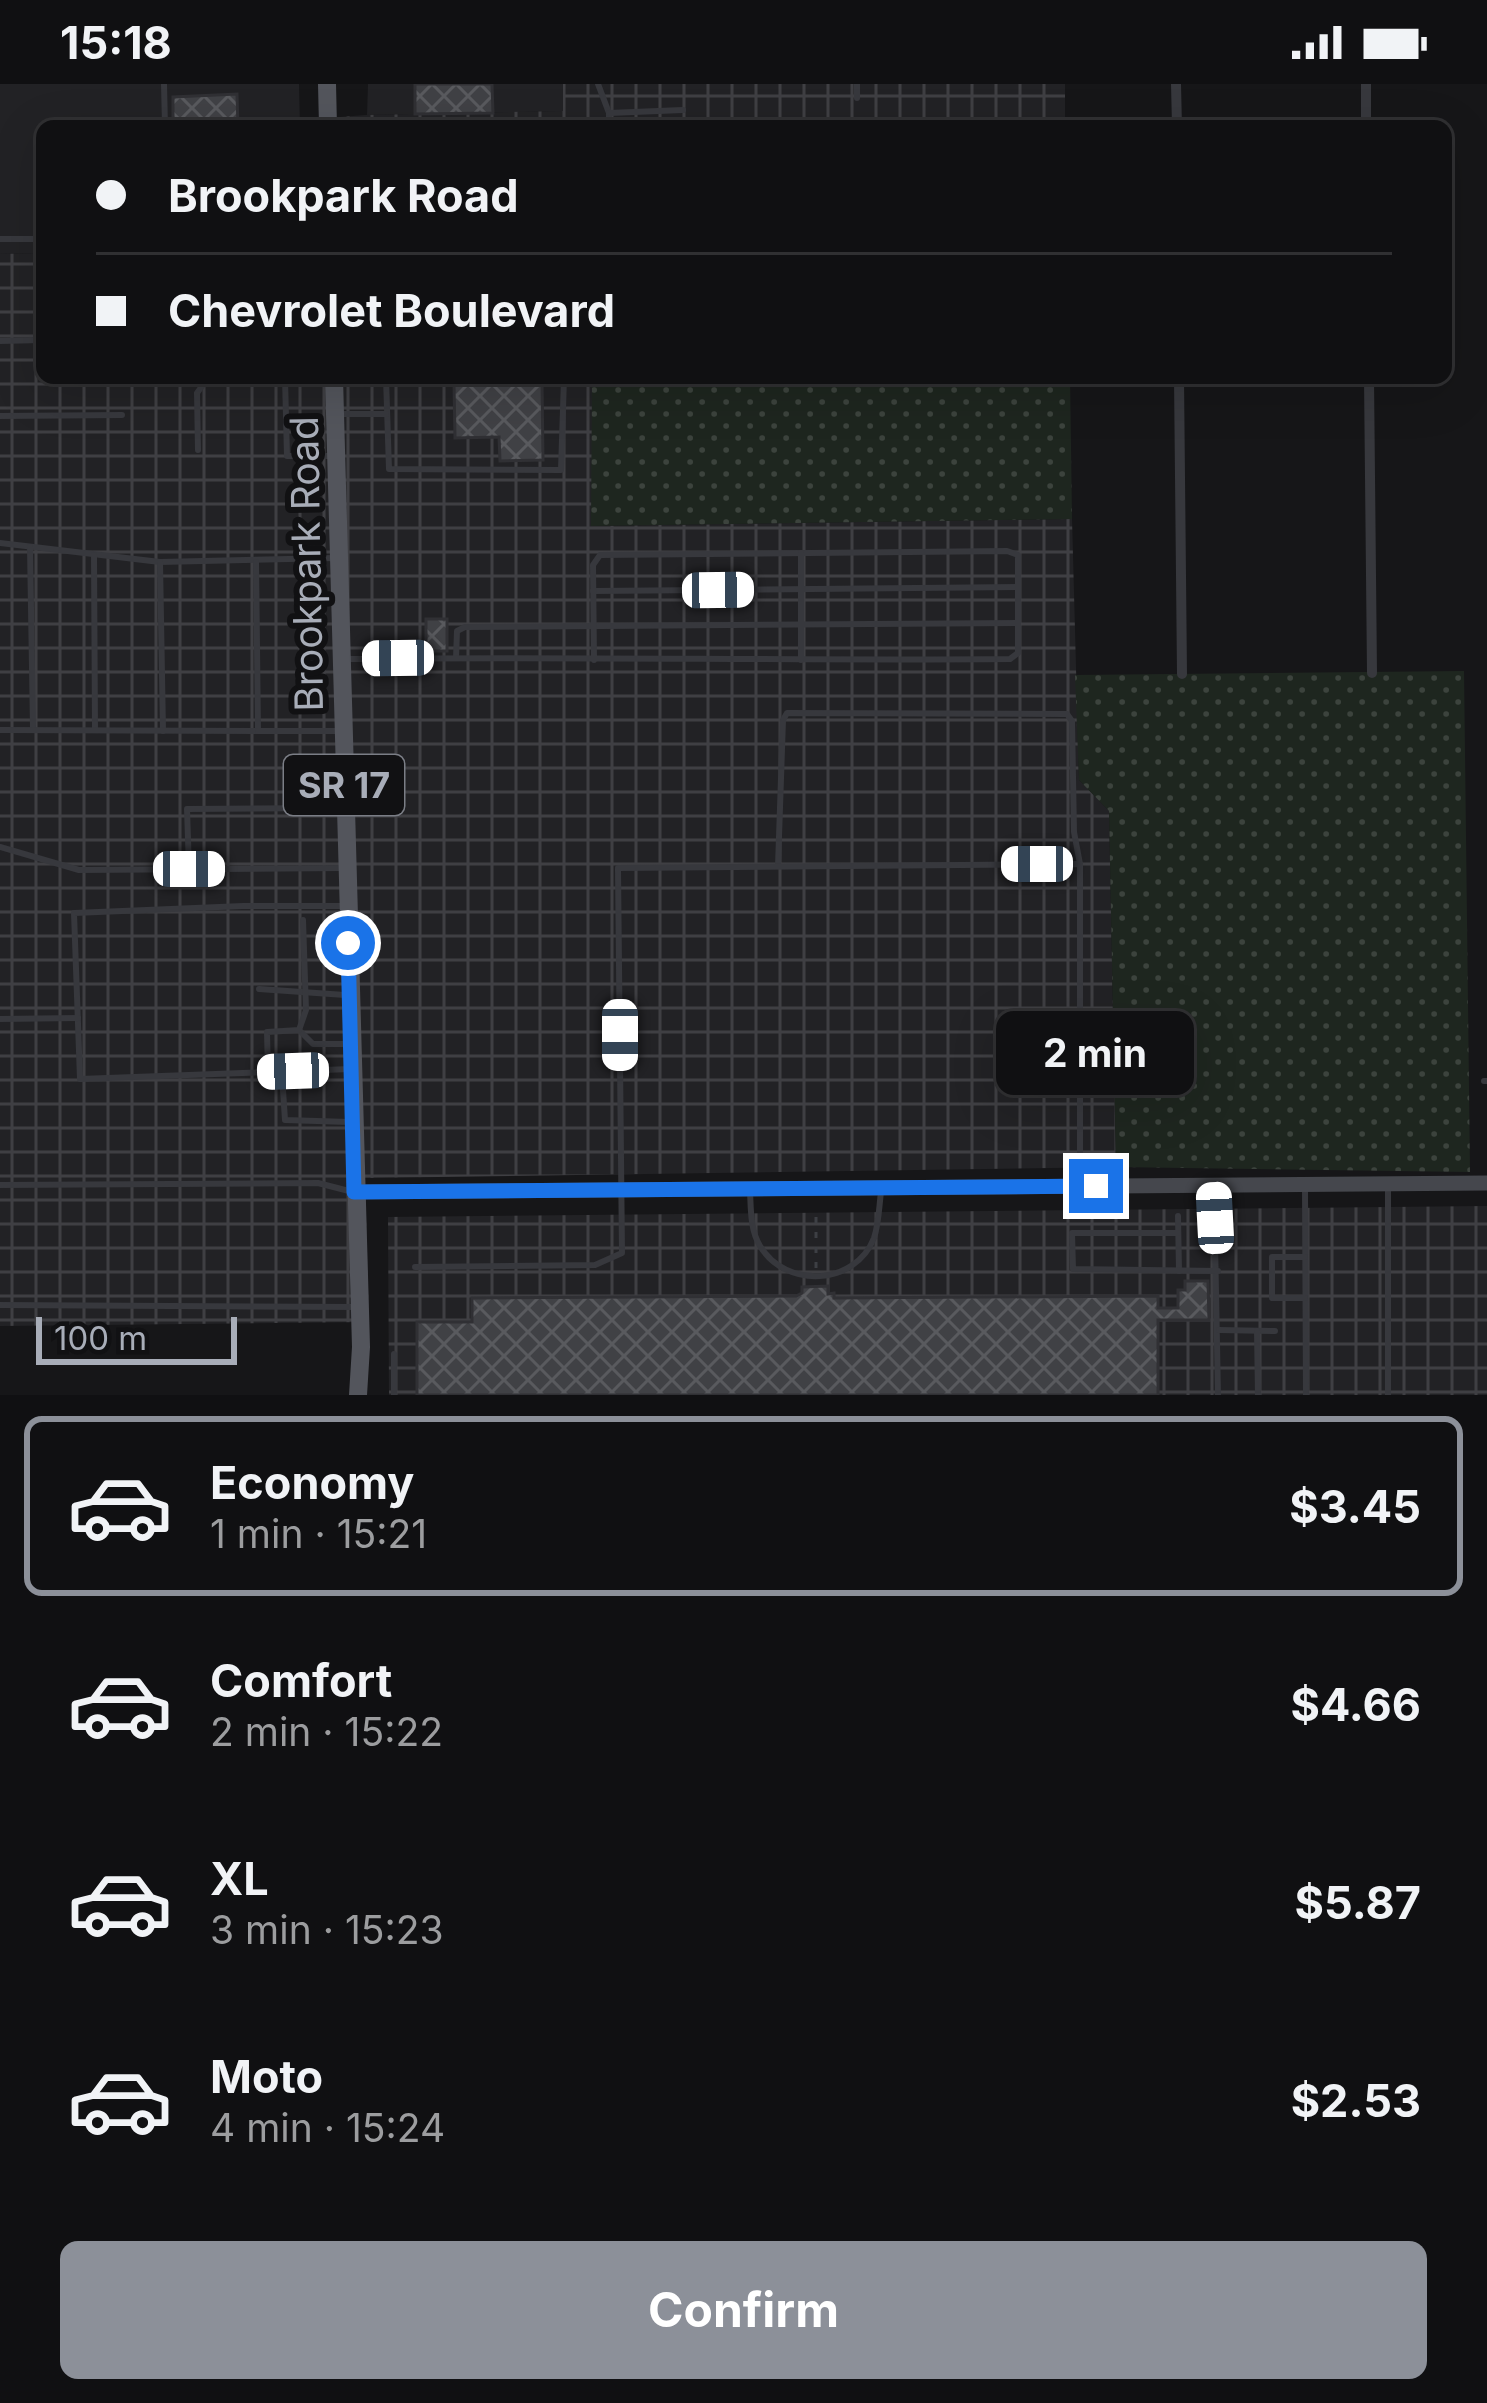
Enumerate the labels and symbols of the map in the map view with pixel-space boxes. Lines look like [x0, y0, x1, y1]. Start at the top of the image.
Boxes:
street label: Brookpark Road [280, 416, 332, 712]
car [682, 571, 754, 609]
car [362, 639, 434, 677]
road number: SR 17 [284, 755, 404, 815]
car [1001, 846, 1073, 882]
car [153, 851, 225, 887]
route start [321, 916, 375, 970]
car [602, 999, 638, 1071]
callout: 2 min [997, 1012, 1195, 1096]
car [256, 1052, 330, 1090]
route end [1069, 1159, 1123, 1213]
car [1195, 1181, 1235, 1255]
scale bar [36, 1311, 237, 1364]

